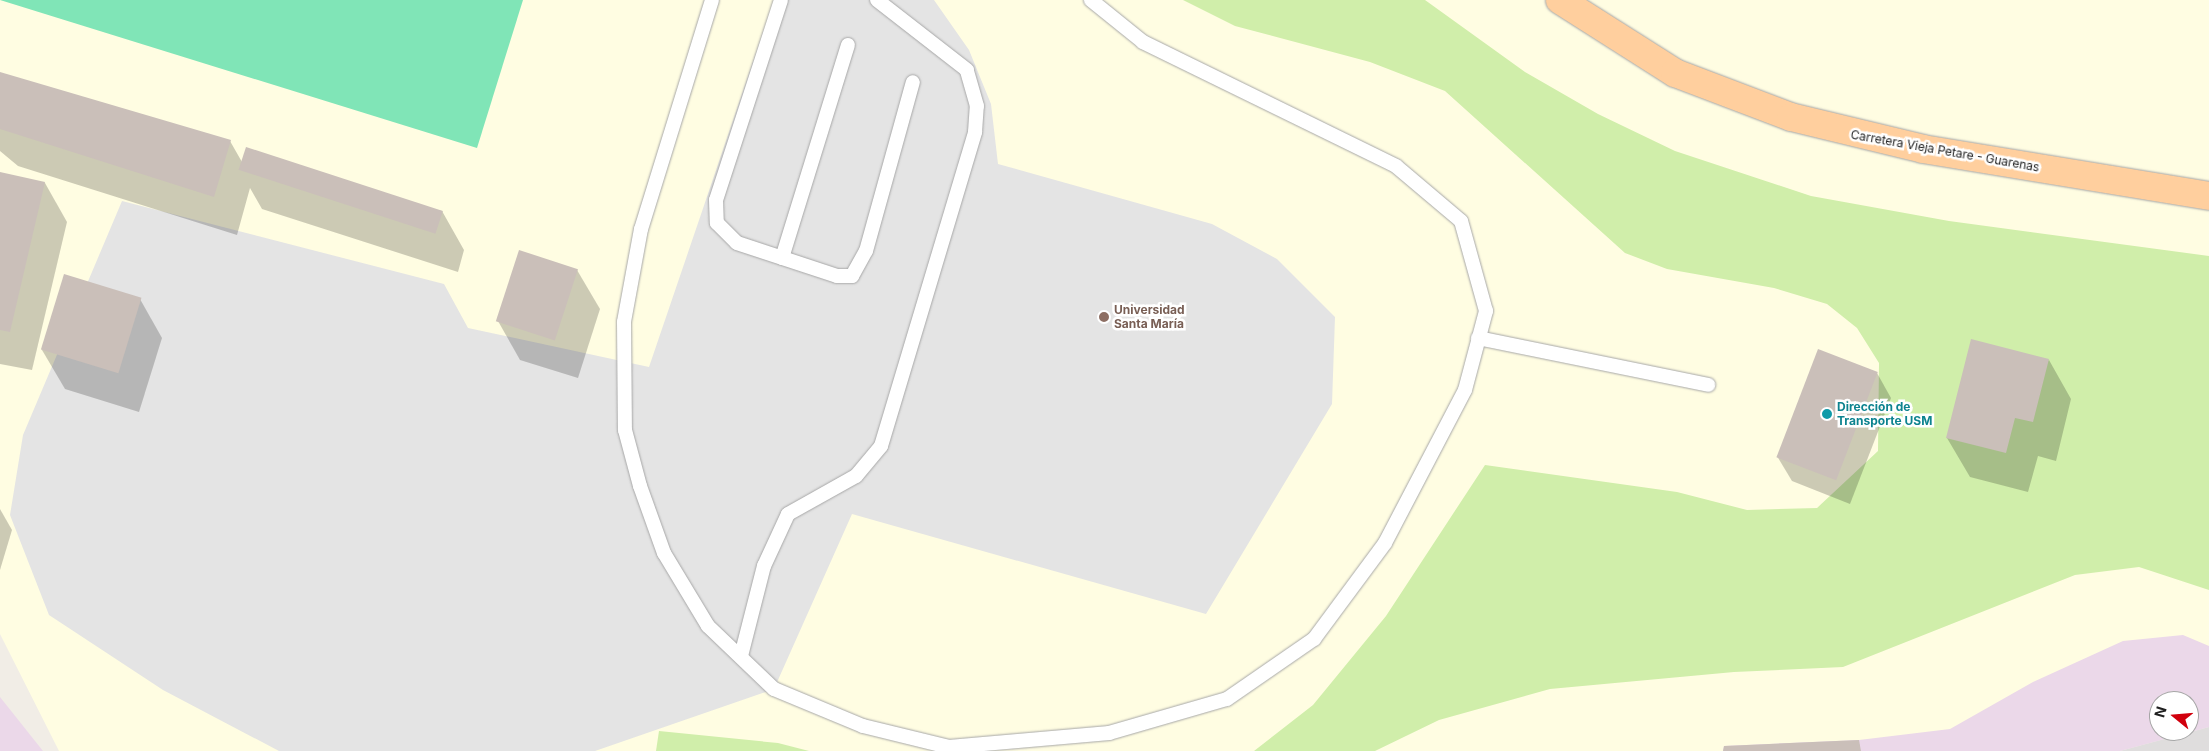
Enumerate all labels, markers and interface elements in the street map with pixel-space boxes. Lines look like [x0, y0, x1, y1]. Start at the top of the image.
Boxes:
street label: Carretera Vieja Petare - Guarenas [1850, 127, 2040, 175]
place label: Universidad Santa María [1114, 303, 1185, 331]
marker: Universidad Santa María [1098, 311, 1110, 323]
place label: Dirección de Transporte USM [1837, 400, 1932, 428]
marker: Dirección de Transporte USM [1821, 408, 1833, 420]
north arrow [2149, 691, 2199, 741]
text: N [2150, 704, 2170, 719]

